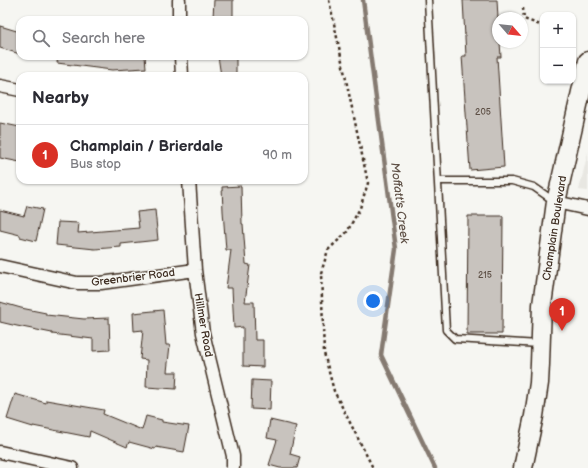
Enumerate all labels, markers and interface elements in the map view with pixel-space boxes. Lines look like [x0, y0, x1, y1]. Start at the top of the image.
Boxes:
north arrow [492, 12, 528, 48]
map controls [540, 12, 576, 84]
button: + [540, 12, 576, 48]
search box [16, 16, 308, 60]
icon: search [30, 27, 52, 49]
text: Search here [62, 29, 145, 48]
button: − [540, 48, 576, 84]
text: Nearby [32, 88, 89, 108]
house number: 205 [475, 107, 491, 118]
text: Champlain / Brierdale [70, 137, 223, 156]
text: 1 [42, 147, 48, 163]
text: 90 m [263, 147, 292, 163]
text: Bus stop [70, 156, 121, 172]
water label: Moffatt's Creek [387, 162, 412, 246]
street label: Champlain Boulevard [540, 175, 569, 281]
street label: Greenbrier Road [91, 266, 176, 289]
house number: 215 [478, 270, 492, 281]
your location [363, 291, 383, 311]
street label: Hillmer Road [191, 292, 216, 358]
pin: 1 [549, 298, 575, 331]

